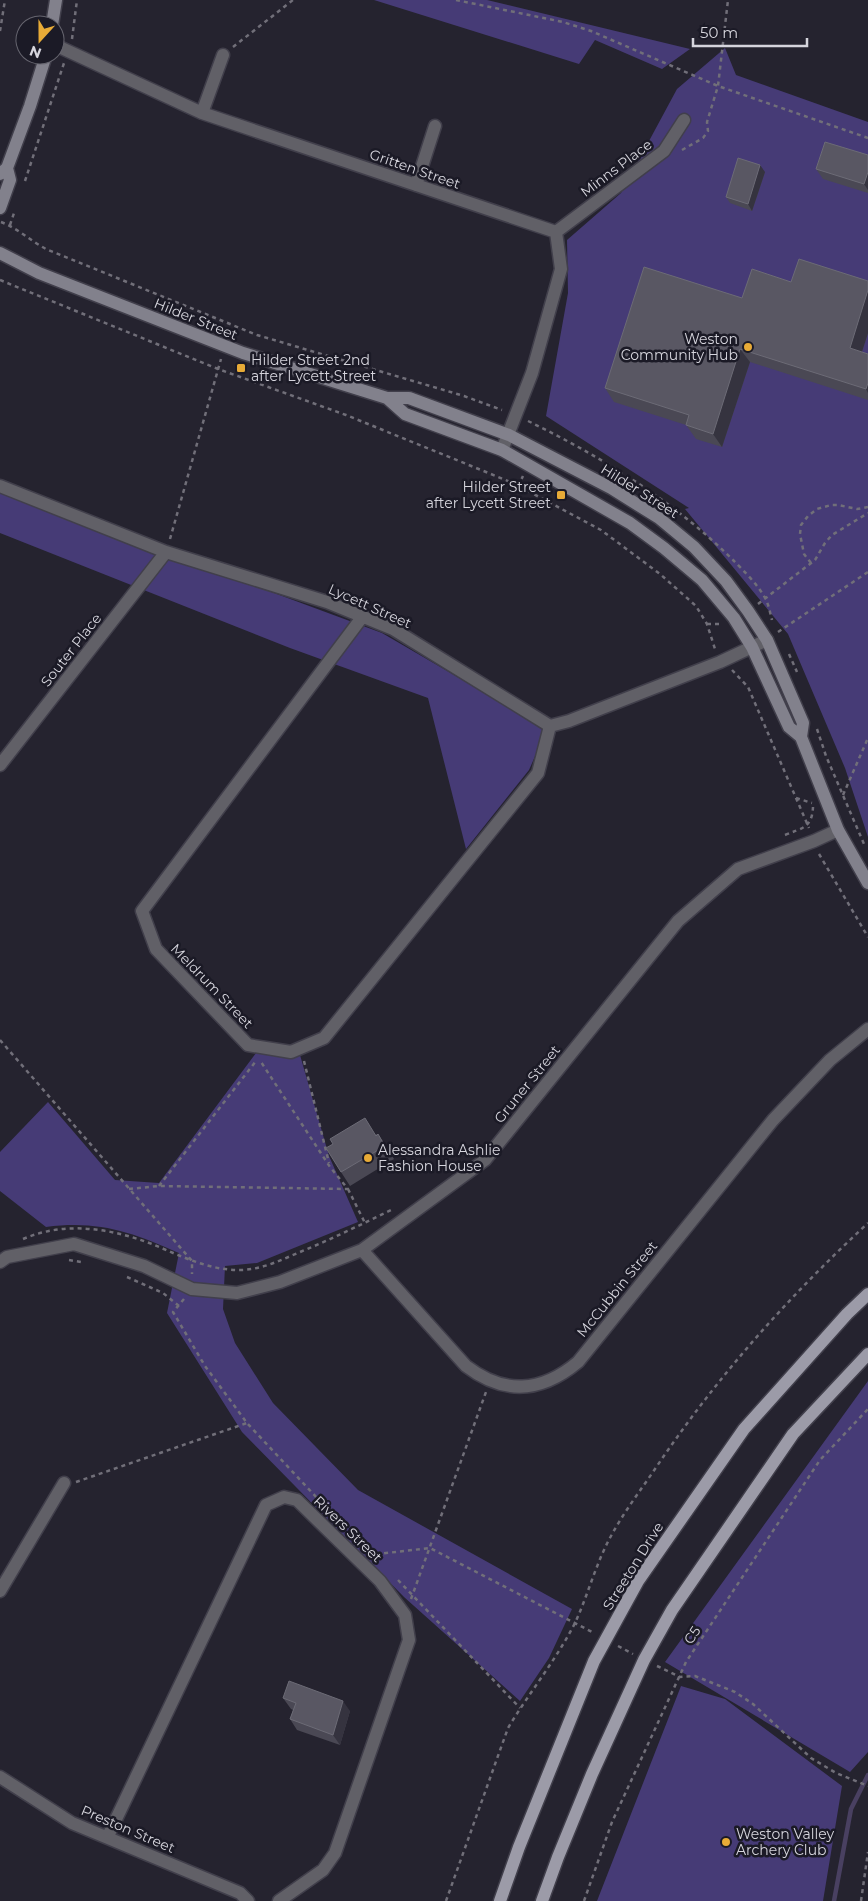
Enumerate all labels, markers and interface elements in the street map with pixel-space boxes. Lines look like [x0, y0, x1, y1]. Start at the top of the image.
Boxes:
north arrow [15, 15, 65, 65]
scale bar [693, 15, 807, 47]
text: 50 m [700, 23, 738, 42]
text: N [27, 42, 44, 63]
street label: Minns Place [577, 135, 655, 201]
street label: Gritten Street [367, 145, 463, 193]
street label: Hilder Street [152, 294, 241, 344]
place label: Weston Community Hub [621, 330, 738, 364]
marker: Weston Community Hub [742, 341, 754, 353]
place label: Hilder Street 2nd after Lycett Street [251, 351, 376, 385]
marker: Hilder Street 2nd after Lycett Street [235, 362, 247, 374]
street label: Hilder Street [598, 460, 683, 522]
place label: Hilder Street after Lycett Street [426, 478, 551, 512]
marker: Hilder Street after Lycett Street [555, 489, 567, 501]
street label: Lycett Street [326, 580, 415, 632]
street label: Souter Place [37, 610, 105, 690]
street label: Meldrum Street [167, 940, 257, 1032]
street label: Gruner Street [490, 1041, 564, 1127]
place label: Alessandra Ashlie Fashion House [378, 1141, 500, 1175]
marker: Alessandra Ashlie Fashion House [362, 1152, 374, 1164]
street label: McCubbin Street [573, 1237, 661, 1341]
street label: Rivers Street [310, 1492, 386, 1566]
street label: Streeton Drive [599, 1519, 667, 1613]
street label: C5 [680, 1623, 704, 1647]
street label: Preston Street [78, 1801, 178, 1857]
place label: Weston Valley Archery Club [736, 1825, 835, 1859]
marker: Weston Valley Archery Club [720, 1836, 732, 1848]

